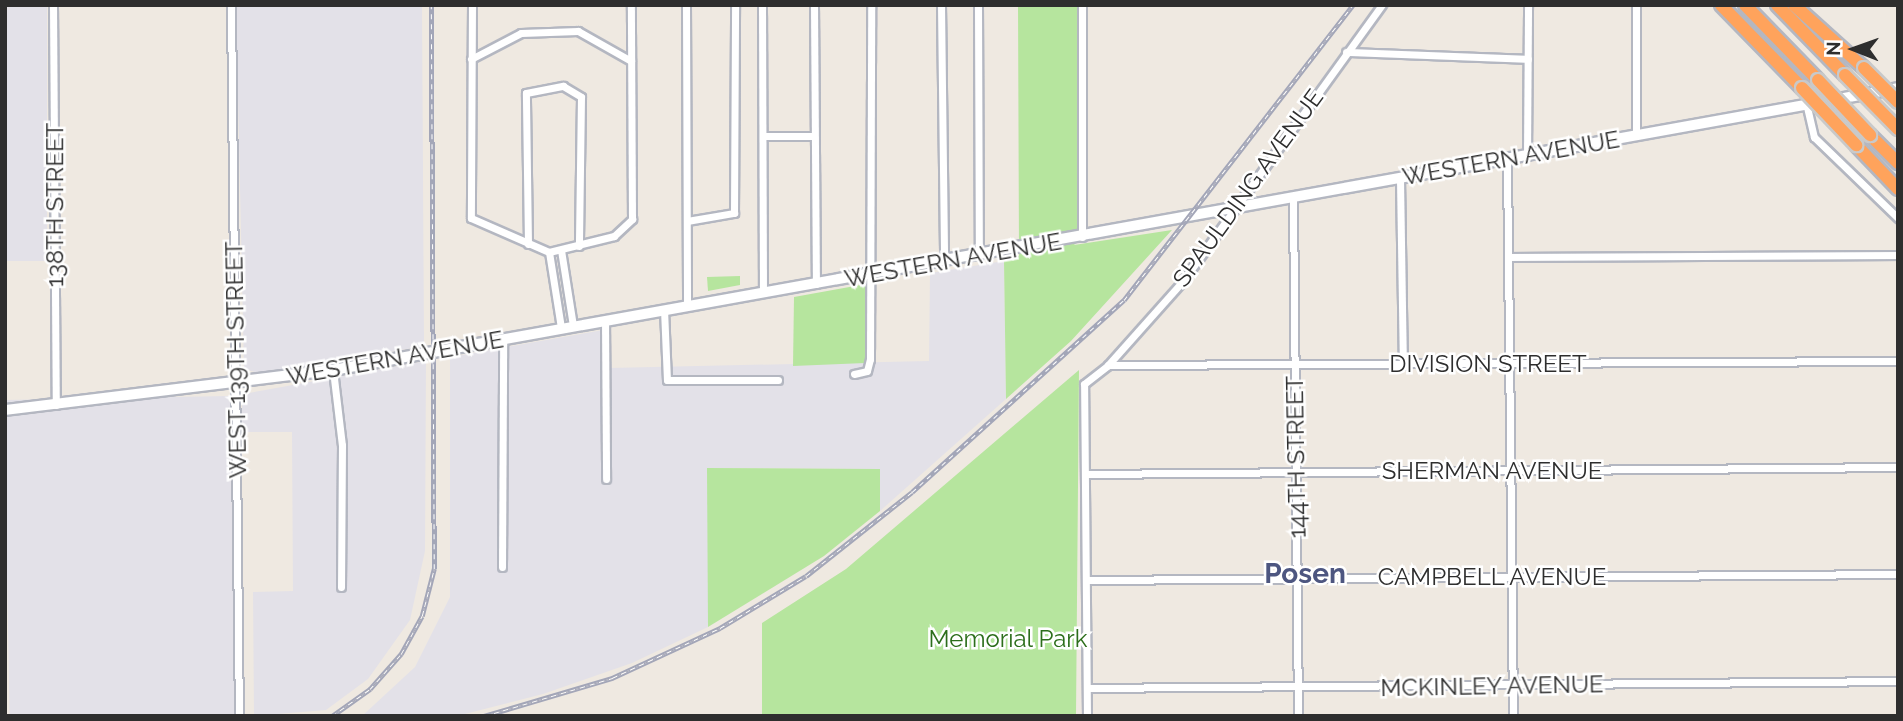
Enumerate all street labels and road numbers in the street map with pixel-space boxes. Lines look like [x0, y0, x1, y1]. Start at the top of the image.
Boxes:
street label: SPAULDING AVENUE [1166, 83, 1330, 293]
street label: 138TH STREET [41, 123, 69, 287]
street label: WESTERN AVENUE [1400, 125, 1622, 191]
street label: WESTERN AVENUE [842, 227, 1064, 293]
street label: WEST 139TH STREET [220, 241, 252, 479]
street label: WESTERN AVENUE [284, 325, 506, 391]
street label: DIVISION STREET [1389, 350, 1587, 378]
street label: 144TH STREET [1280, 376, 1312, 538]
street label: SHERMAN AVENUE [1381, 457, 1603, 485]
street label: CAMPBELL AVENUE [1377, 563, 1607, 591]
street label: MCKINLEY AVENUE [1379, 670, 1605, 702]

